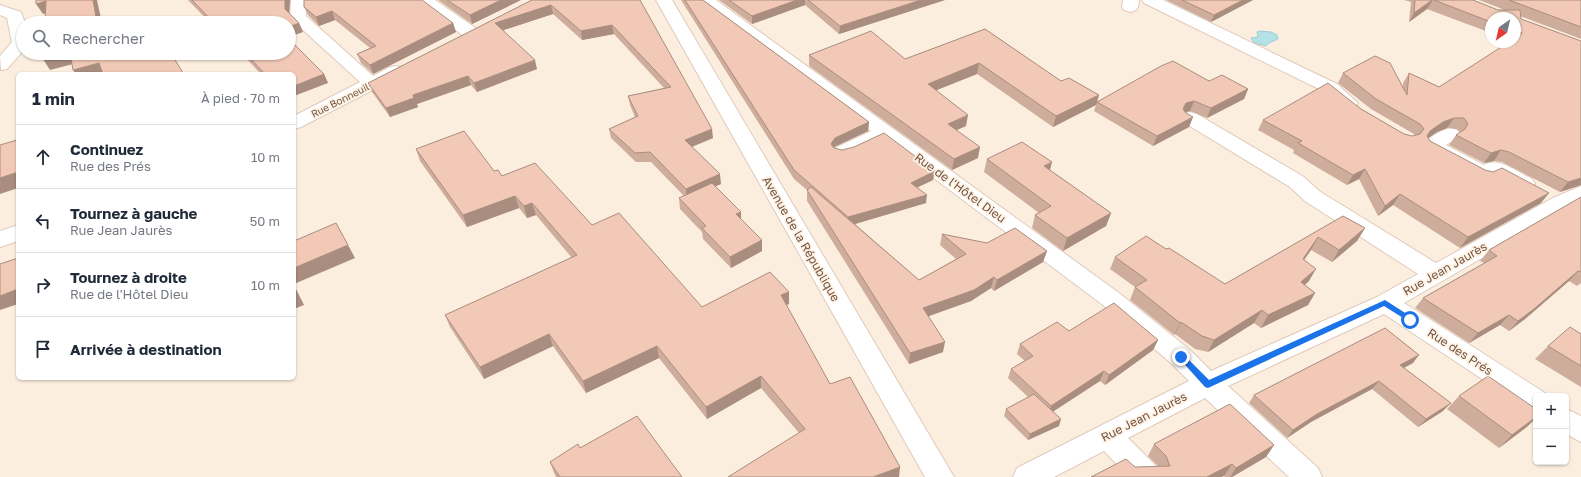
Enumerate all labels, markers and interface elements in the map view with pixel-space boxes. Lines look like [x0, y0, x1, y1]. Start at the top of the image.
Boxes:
north arrow [1485, 12, 1521, 48]
search box [16, 16, 296, 60]
icon: search [30, 27, 52, 49]
text: Rechercher [62, 29, 145, 47]
street label: Rue Bonneuil [309, 80, 371, 120]
text: 1 min [32, 88, 75, 109]
text: À pied · 70 m [201, 90, 280, 106]
text: Continuez [70, 140, 143, 158]
icon: ahead [32, 146, 54, 168]
text: 10 m [251, 149, 280, 165]
street label: Rue de l'Hôtel Dieu [912, 149, 1009, 226]
text: Rue des Prés [70, 158, 151, 174]
street label: Avenue de la République [759, 174, 843, 304]
text: Tournez à gauche [70, 204, 197, 222]
icon: left [32, 210, 54, 232]
text: 50 m [250, 213, 280, 229]
text: Rue Jean Jaurès [70, 222, 172, 238]
street label: Rue Jean Jaurès [1400, 238, 1489, 299]
text: Tournez à droite [70, 268, 187, 286]
icon: right [32, 274, 54, 296]
text: 10 m [251, 277, 280, 293]
text: Rue de l'Hôtel Dieu [70, 286, 188, 302]
route start [1401, 311, 1419, 329]
street label: Rue des Prés [1425, 325, 1496, 378]
icon: arrive [32, 338, 54, 360]
text: Arrivée à destination [70, 340, 222, 358]
route end [1172, 348, 1190, 366]
street label: Rue Jean Jaurès [1098, 388, 1189, 445]
map controls [1533, 393, 1569, 465]
button: + [1533, 393, 1569, 429]
button: − [1533, 429, 1569, 465]

